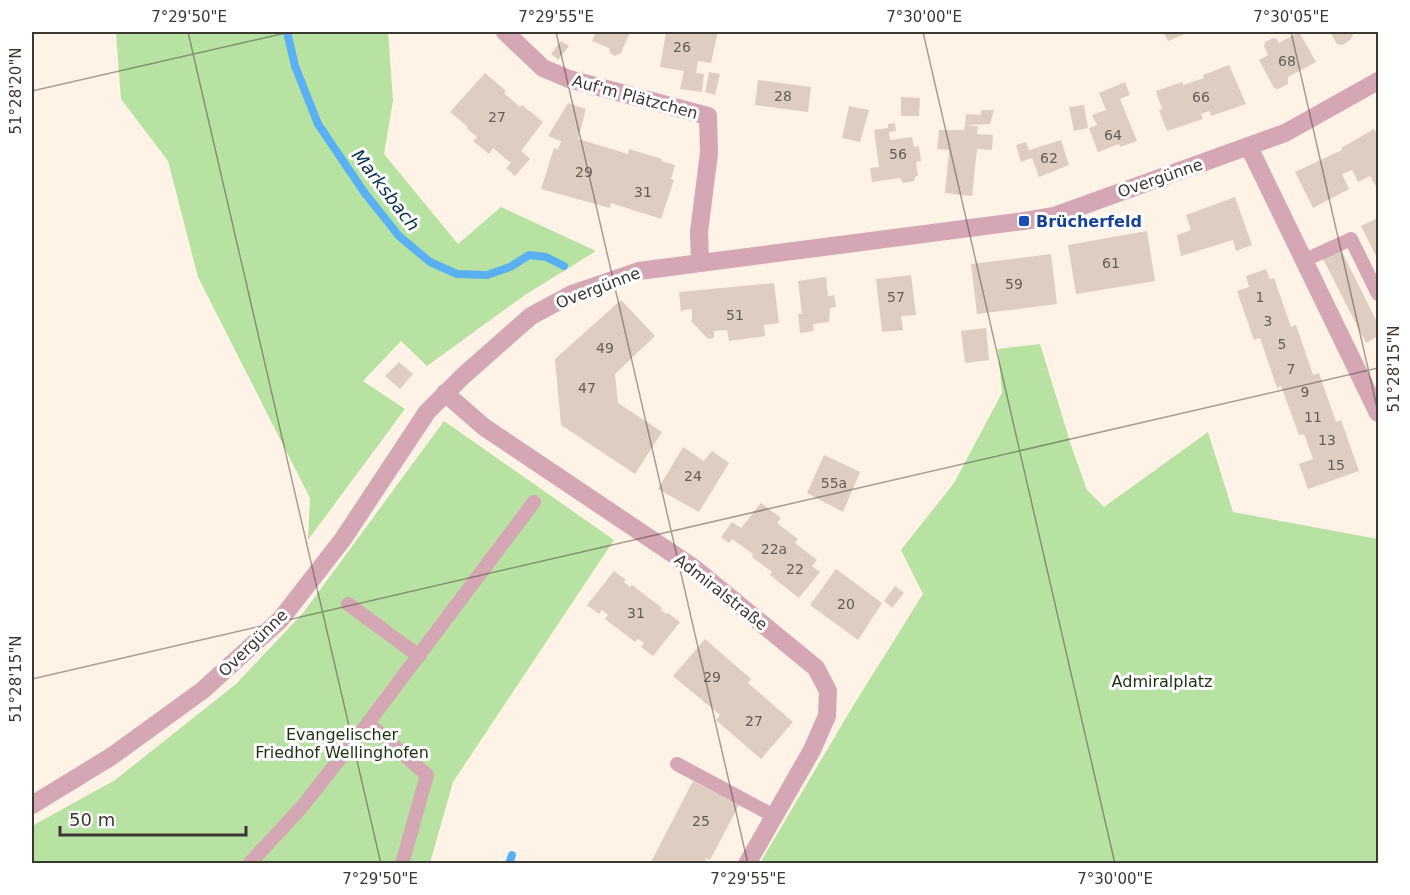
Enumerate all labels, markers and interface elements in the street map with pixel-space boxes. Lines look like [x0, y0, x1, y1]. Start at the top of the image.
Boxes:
text: 7°29'50"E [151, 8, 227, 26]
text: 7°29'55"E [518, 8, 594, 26]
text: 7°30'00"E [886, 8, 962, 26]
text: 7°30'05"E [1253, 8, 1329, 26]
house number: 26 [673, 39, 691, 55]
text: 51°28'20"N [7, 47, 25, 135]
house number: 68 [1278, 53, 1296, 69]
street label: Auf'm Plätzchen [570, 71, 700, 123]
house number: 28 [774, 88, 792, 104]
house number: 66 [1192, 89, 1210, 105]
house number: 27 [488, 109, 506, 125]
house number: 64 [1104, 127, 1122, 143]
water label: Marksbach [348, 145, 424, 235]
house number: 56 [889, 146, 907, 162]
house number: 62 [1040, 150, 1058, 166]
street label: Overgünne [1115, 155, 1205, 201]
house number: 29 [575, 164, 593, 180]
house number: 31 [634, 184, 652, 200]
place label: Brücherfeld [1036, 212, 1142, 231]
marker: Brücherfeld [1017, 214, 1031, 228]
house number: 61 [1102, 255, 1120, 271]
street label: Overgünne [553, 263, 643, 313]
house number: 59 [1005, 276, 1023, 292]
house number: 57 [887, 289, 905, 305]
house number: 1 [1256, 289, 1264, 305]
house number: 51 [726, 307, 744, 323]
house number: 3 [1264, 313, 1272, 329]
text: 51°28'15"N [1385, 325, 1403, 413]
house number: 5 [1278, 336, 1286, 352]
house number: 49 [596, 340, 614, 356]
house number: 7 [1287, 361, 1295, 377]
house number: 47 [578, 380, 596, 396]
house number: 9 [1301, 384, 1309, 400]
house number: 11 [1304, 409, 1322, 425]
house number: 13 [1318, 432, 1336, 448]
house number: 15 [1327, 457, 1345, 473]
house number: 24 [684, 468, 702, 484]
house number: 55a [821, 475, 847, 491]
house number: 22a [761, 541, 787, 557]
street label: Admiralstraße [671, 550, 771, 634]
house number: 22 [786, 561, 804, 577]
house number: 20 [837, 596, 855, 612]
street label: Overgünne [215, 605, 291, 681]
house number: 31 [627, 605, 645, 621]
text: 51°28'15"N [7, 635, 25, 723]
house number: 29 [703, 669, 721, 685]
park label: Admiralplatz [1112, 672, 1212, 691]
house number: 27 [745, 713, 763, 729]
park label: Evangelischer Friedhof Wellinghofen [255, 725, 429, 762]
scale bar [60, 799, 246, 837]
text: 50 m [69, 809, 115, 830]
house number: 25 [692, 813, 710, 829]
text: 7°29'50"E [342, 870, 418, 888]
text: 7°29'55"E [710, 870, 786, 888]
text: 7°30'00"E [1077, 870, 1153, 888]

